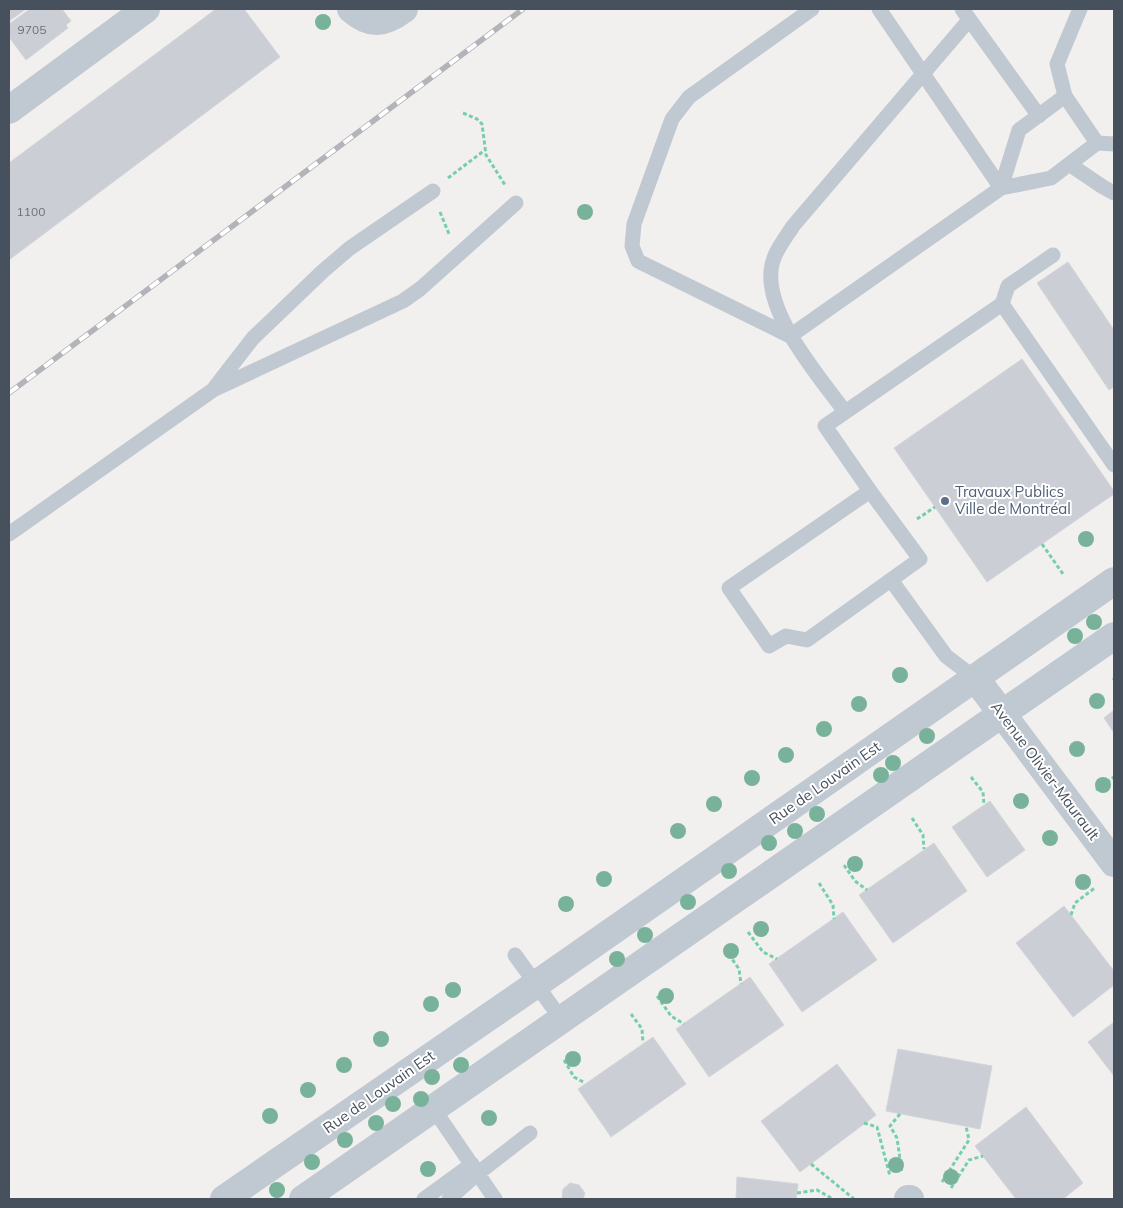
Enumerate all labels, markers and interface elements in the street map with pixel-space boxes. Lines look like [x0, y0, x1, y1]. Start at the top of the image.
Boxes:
house number: 9705 [18, 22, 46, 37]
house number: 1100 [17, 204, 45, 219]
place label: Travaux Publics Ville de Montréal [955, 482, 1071, 518]
marker: Travaux Publics Ville de Montréal [939, 495, 951, 507]
street label: Avenue Olivier-Maurault [987, 698, 1104, 844]
street label: Rue de Louvain Est [765, 737, 884, 828]
street label: Rue de Louvain Est [319, 1046, 438, 1137]

